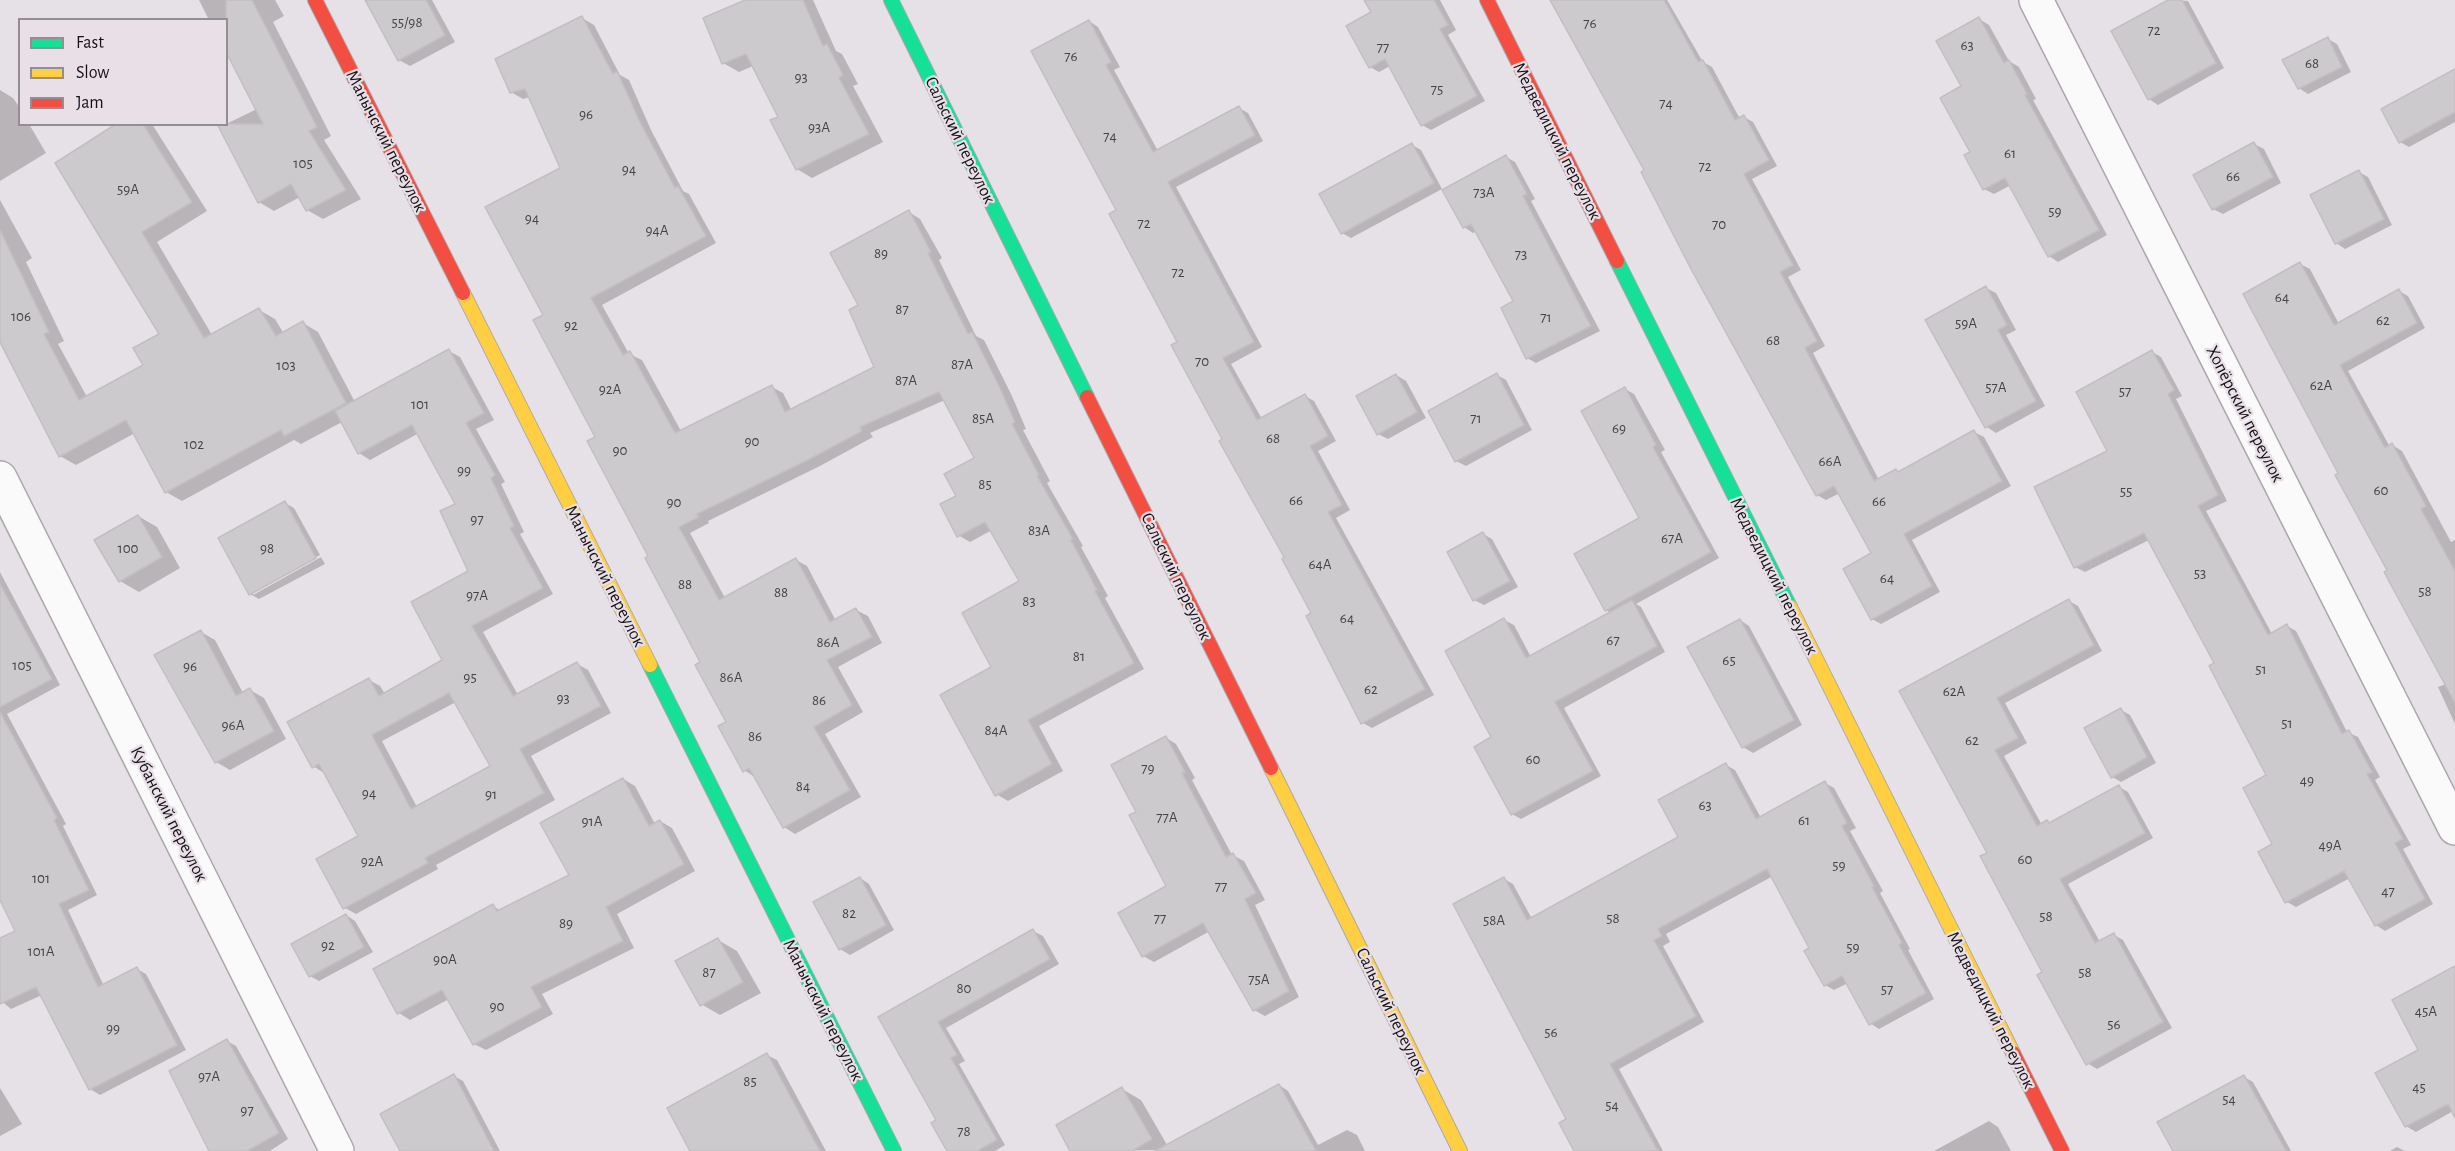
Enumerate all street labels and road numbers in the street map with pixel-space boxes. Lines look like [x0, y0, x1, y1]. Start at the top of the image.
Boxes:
street label: Медведицкий переулок [1508, 59, 1606, 223]
street label: Манычский переулок [341, 66, 431, 216]
street label: Сальский переулок [920, 73, 1000, 207]
street label: Хопёрский переулок [2201, 342, 2289, 486]
street label: Медведицкий переулок [1725, 494, 1823, 658]
street label: Манычский переулок [560, 501, 650, 651]
street label: Сальский переулок [1136, 509, 1216, 643]
street label: Кубанский переулок [126, 743, 212, 885]
street label: Медведицкий переулок [1942, 928, 2040, 1092]
street label: Манычский переулок [778, 935, 868, 1085]
street label: Сальский переулок [1351, 944, 1431, 1078]

